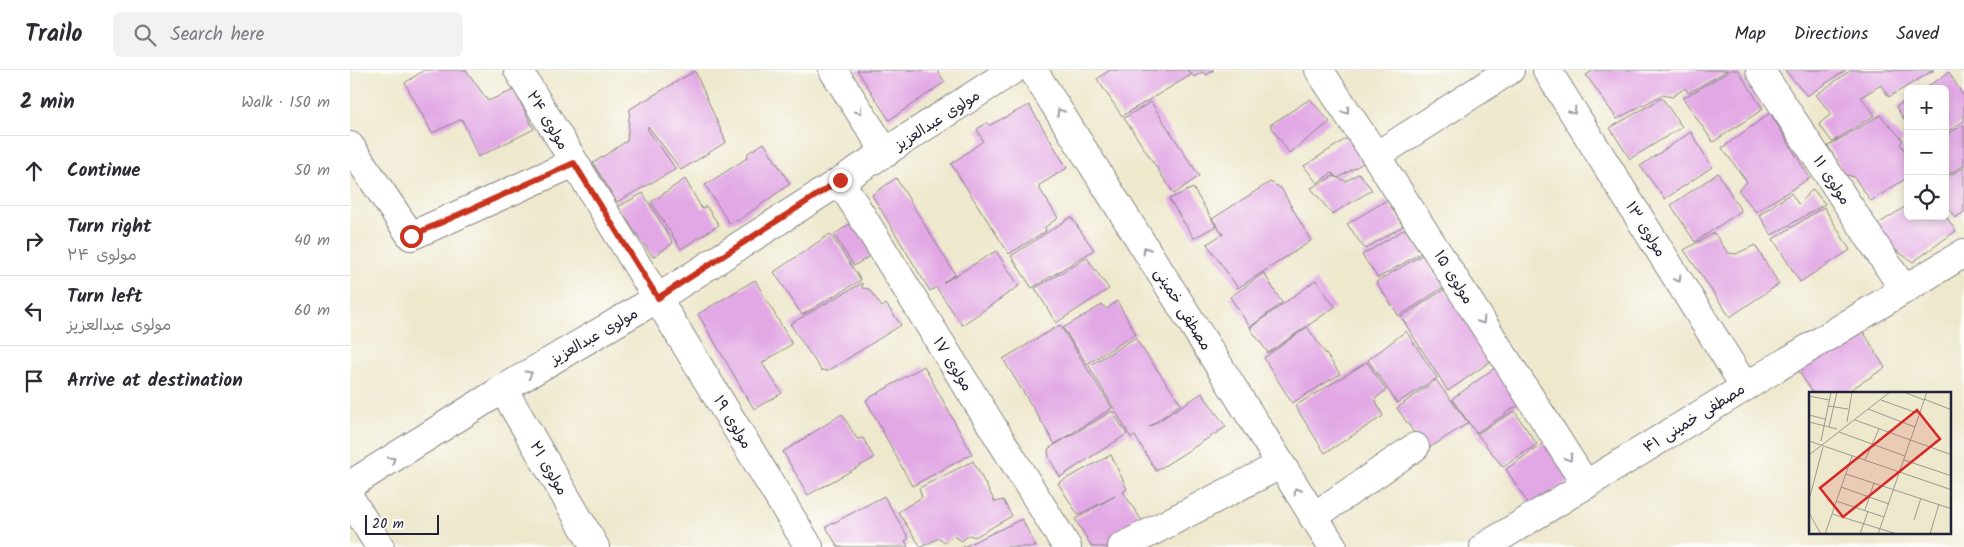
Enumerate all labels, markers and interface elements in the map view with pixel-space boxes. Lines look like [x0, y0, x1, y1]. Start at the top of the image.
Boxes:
search box [113, 12, 463, 57]
text: Trailo [25, 15, 83, 54]
text: Search here [171, 20, 264, 50]
text: Map [1734, 20, 1766, 49]
text: Directions [1794, 20, 1868, 49]
text: Saved [1896, 20, 1939, 49]
icon: search [131, 21, 159, 49]
street label: مولوی عبدالعزیز [888, 84, 985, 159]
map controls [1904, 85, 1949, 220]
button: + [1904, 85, 1949, 130]
text: 2 min [20, 86, 75, 119]
street label: مولوی ۲۴ [520, 86, 574, 155]
text: Walk · 150 m [241, 90, 330, 115]
one-way arrow [853, 105, 862, 115]
one-way arrow [1340, 105, 1349, 114]
one-way arrow [1567, 106, 1577, 115]
one-way arrow [1056, 108, 1066, 117]
button: − [1904, 130, 1949, 175]
street label: مولوی ۱۱ [1806, 151, 1856, 210]
text: Continue [67, 156, 140, 186]
icon: ahead [20, 157, 48, 185]
text: 50 m [294, 158, 330, 183]
route end [829, 169, 852, 192]
button: locate [1904, 175, 1949, 220]
street label: مولوی ۱۳ [1619, 197, 1672, 262]
text: Turn right [67, 212, 152, 242]
route start [400, 225, 423, 248]
icon: right [20, 227, 48, 255]
text: 40 m [294, 228, 330, 253]
text: مولوی ۲۴ [67, 243, 137, 268]
one-way arrow [1142, 246, 1152, 255]
street label: مولوی ۱۵ [1427, 246, 1479, 309]
street label: مصطفی خمینی [1147, 263, 1217, 356]
one-way arrow [1671, 273, 1681, 282]
text: Turn left [67, 282, 142, 312]
icon: left [20, 297, 48, 325]
text: 60 m [294, 298, 330, 323]
street label: مولوی عبدالعزیز [544, 302, 643, 373]
text: مولوی عبدالعزیز [67, 313, 171, 338]
one-way arrow [1475, 315, 1485, 324]
street label: مولوی ۱۷ [926, 333, 978, 396]
text: Arrive at destination [67, 366, 243, 396]
icon: arrive [20, 367, 48, 395]
one-way arrow [524, 370, 533, 380]
street label: مصطفی خمینی ۴۱ [1639, 378, 1750, 460]
street label: مولوی ۱۹ [707, 391, 758, 454]
inset map [1809, 392, 1952, 534]
street label: مولوی ۲۱ [523, 437, 573, 500]
one-way arrow [1563, 452, 1572, 461]
one-way arrow [386, 457, 395, 466]
one-way arrow [1294, 488, 1303, 497]
scale bar [365, 512, 439, 535]
text: 20 m [372, 513, 404, 535]

